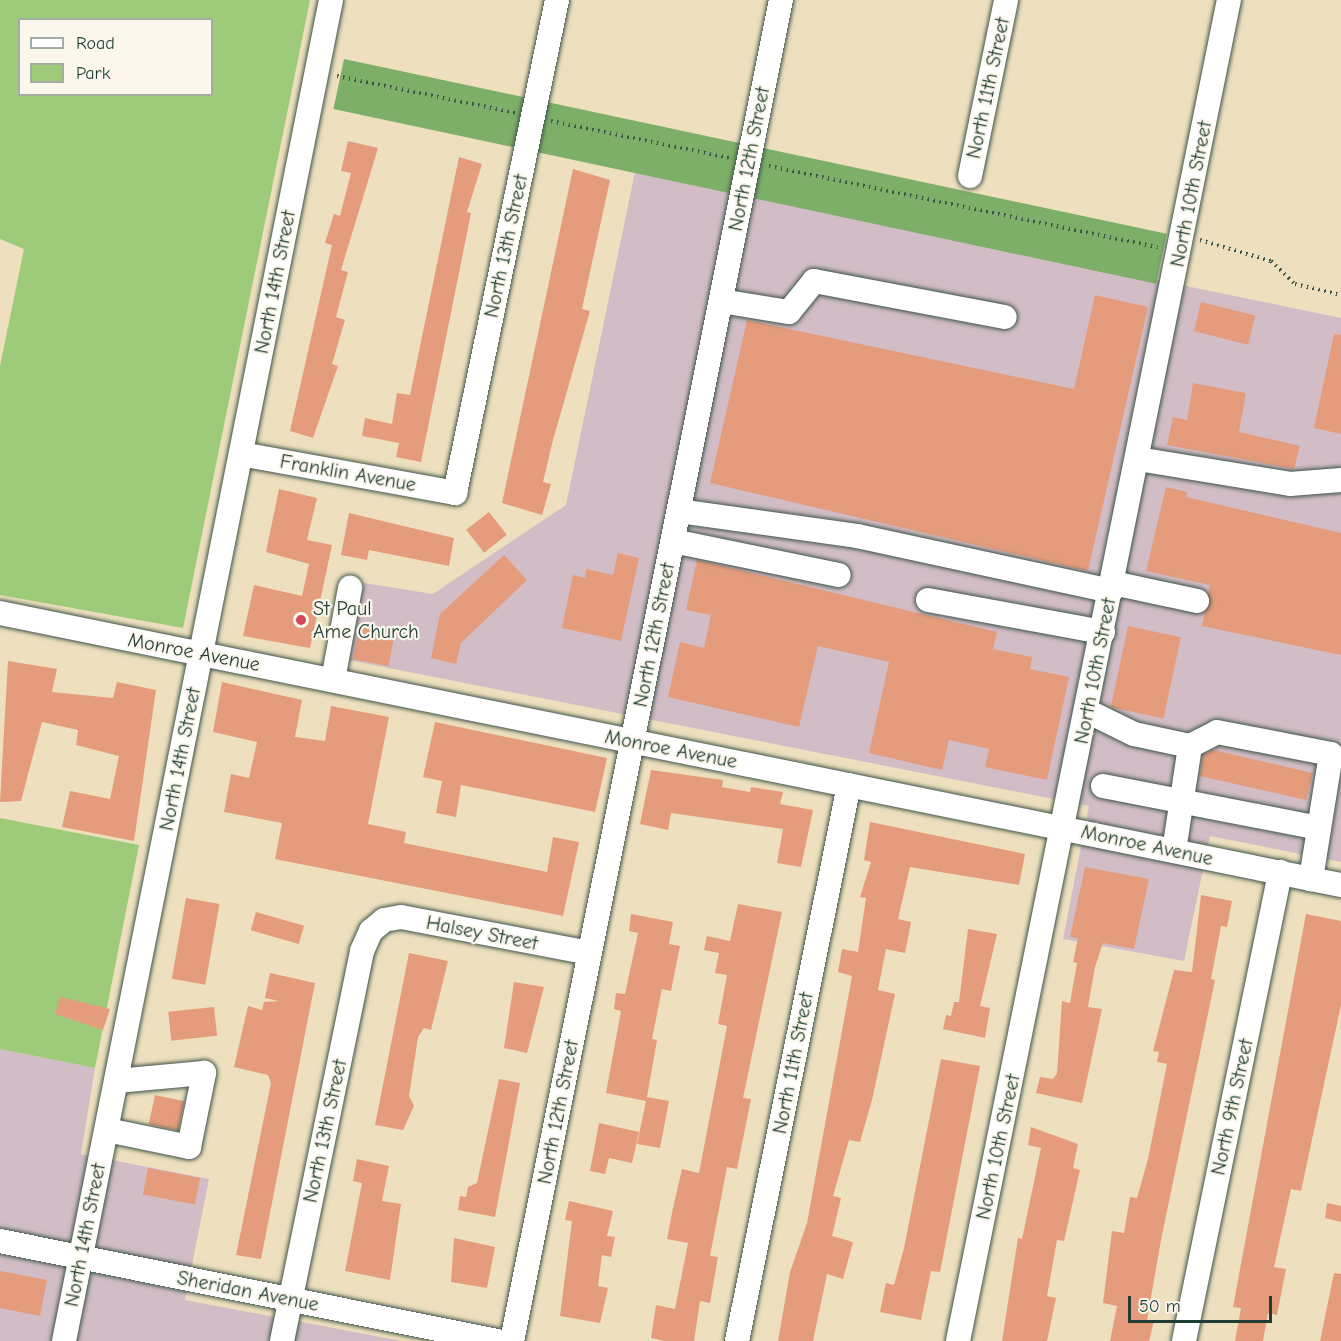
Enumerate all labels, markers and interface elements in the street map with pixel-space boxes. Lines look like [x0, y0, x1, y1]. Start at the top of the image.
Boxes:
street label: North 11th Street [961, 15, 1015, 161]
legend [18, 18, 213, 96]
text: Road [76, 33, 115, 54]
text: Park [76, 63, 110, 84]
street label: North 12th Street [723, 85, 775, 233]
street label: North 10th Street [1165, 119, 1217, 269]
street label: North 13th Street [479, 172, 533, 320]
street label: North 14th Street [249, 208, 301, 356]
street label: Franklin Avenue [278, 449, 418, 497]
street label: North 12th Street [628, 561, 680, 709]
place label: St Paul Ame Church [313, 596, 419, 643]
street label: North 10th Street [1069, 596, 1121, 746]
marker: St Paul Ame Church [294, 613, 308, 627]
street label: Monroe Avenue [126, 627, 262, 677]
street label: North 14th Street [154, 685, 206, 833]
street label: Monroe Avenue [603, 724, 739, 774]
street label: Monroe Avenue [1079, 819, 1215, 871]
street label: Halsey Street [424, 910, 540, 956]
street label: North 11th Street [767, 990, 819, 1136]
street label: North 9th Street [1206, 1037, 1258, 1177]
street label: North 12th Street [532, 1038, 584, 1186]
street label: North 13th Street [298, 1057, 352, 1205]
street label: North 10th Street [971, 1072, 1025, 1222]
street label: North 14th Street [59, 1161, 111, 1309]
street label: Sheridan Avenue [175, 1265, 321, 1317]
scale bar [1131, 1284, 1275, 1322]
text: 50 m [1139, 1296, 1181, 1317]

